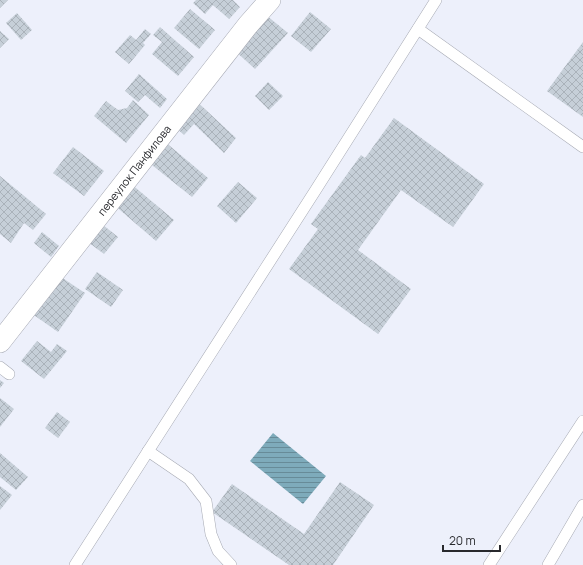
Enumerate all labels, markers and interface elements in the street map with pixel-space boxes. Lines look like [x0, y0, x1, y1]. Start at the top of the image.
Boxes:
street label: переулок Панфилова [94, 122, 174, 218]
scale bar [443, 527, 500, 553]
text: 20 m [449, 532, 476, 549]

